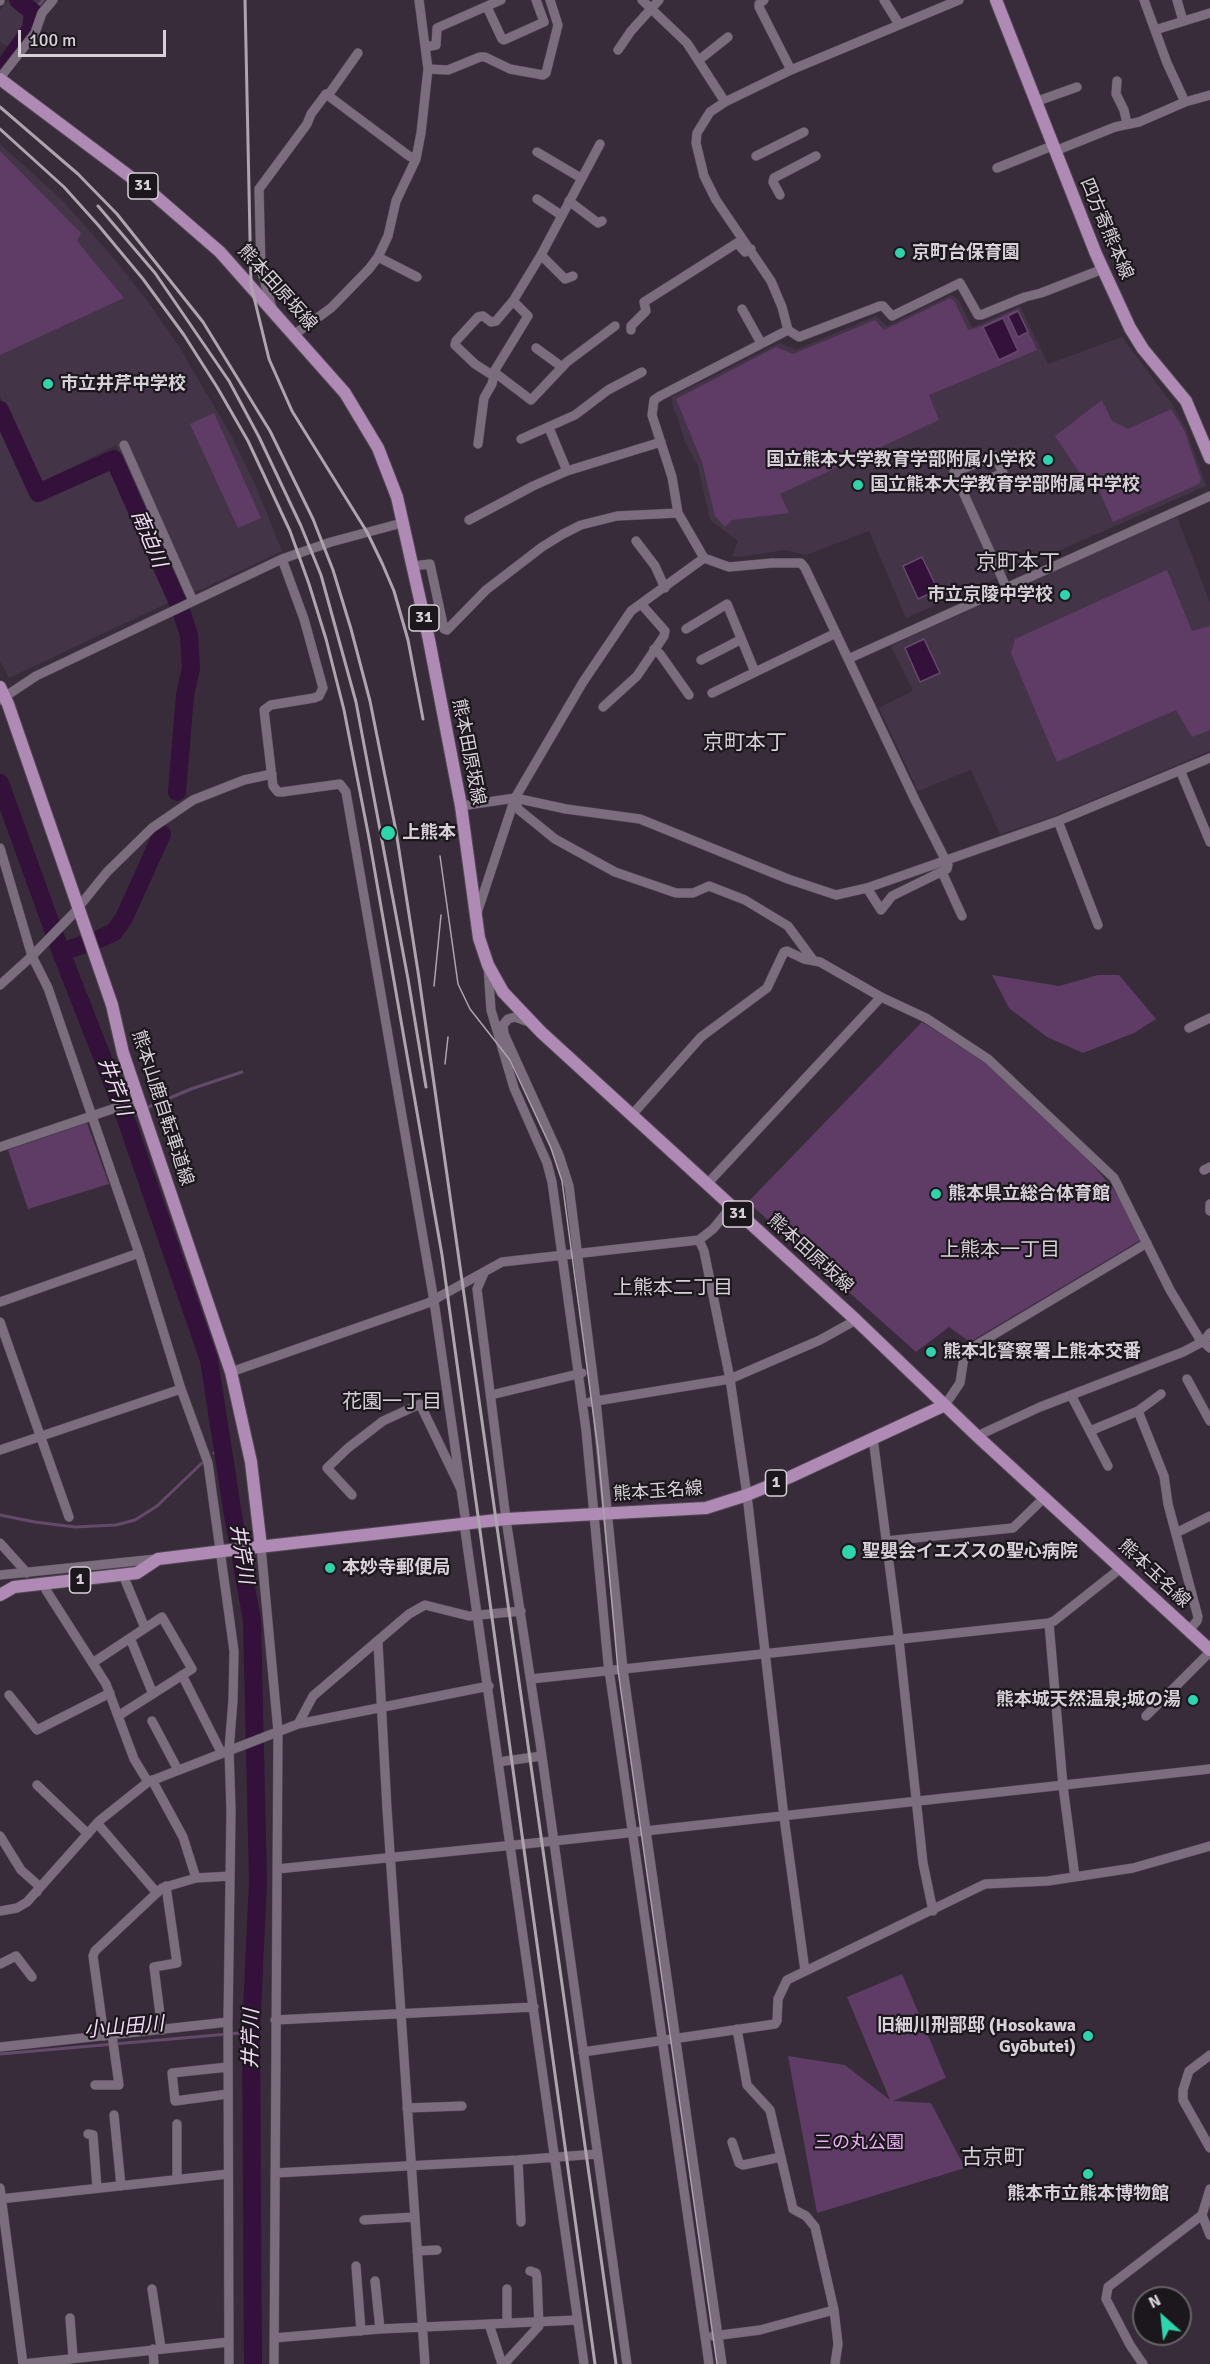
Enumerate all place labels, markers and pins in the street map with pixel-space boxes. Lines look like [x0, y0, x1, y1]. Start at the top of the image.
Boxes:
place label: 京町台保育園 [912, 242, 1020, 264]
marker: 京町台保育園 [893, 246, 907, 260]
place label: 市立井芹中学校 [60, 373, 186, 395]
marker: 市立井芹中学校 [41, 377, 55, 391]
place label: 国立熊本大学教育学部附属小学校 [766, 449, 1036, 471]
marker: 国立熊本大学教育学部附属小学校 [1041, 453, 1055, 467]
place label: 国立熊本大学教育学部附属中学校 [870, 474, 1140, 496]
marker: 国立熊本大学教育学部附属中学校 [851, 478, 865, 492]
place label: 市立京陵中学校 [927, 584, 1053, 606]
marker: 市立京陵中学校 [1058, 588, 1072, 602]
place label: 上熊本 [402, 822, 456, 844]
marker: 上熊本 [379, 824, 397, 842]
place label: 熊本県立総合体育館 [948, 1183, 1110, 1205]
marker: 熊本県立総合体育館 [929, 1187, 943, 1201]
place label: 熊本北警察署上熊本交番 [943, 1341, 1141, 1363]
marker: 熊本北警察署上熊本交番 [924, 1345, 938, 1359]
place label: 聖嬰会イエズスの聖心病院 [862, 1541, 1078, 1563]
marker: 聖嬰会イエズスの聖心病院 [840, 1543, 858, 1561]
place label: 本妙寺郵便局 [342, 1557, 450, 1579]
marker: 本妙寺郵便局 [323, 1561, 337, 1575]
place label: 熊本城天然温泉;城の湯 [996, 1689, 1181, 1711]
marker: 熊本城天然温泉;城の湯 [1186, 1693, 1200, 1707]
place label: 旧細川刑部邸 (Hosokawa Gyōbutei) [877, 2015, 1076, 2058]
marker: 旧細川刑部邸 (Hosokawa Gyōbutei) [1081, 2029, 1095, 2043]
marker: 熊本市立熊本博物館 [1081, 2167, 1095, 2181]
place label: 熊本市立熊本博物館 [1007, 2183, 1169, 2205]

